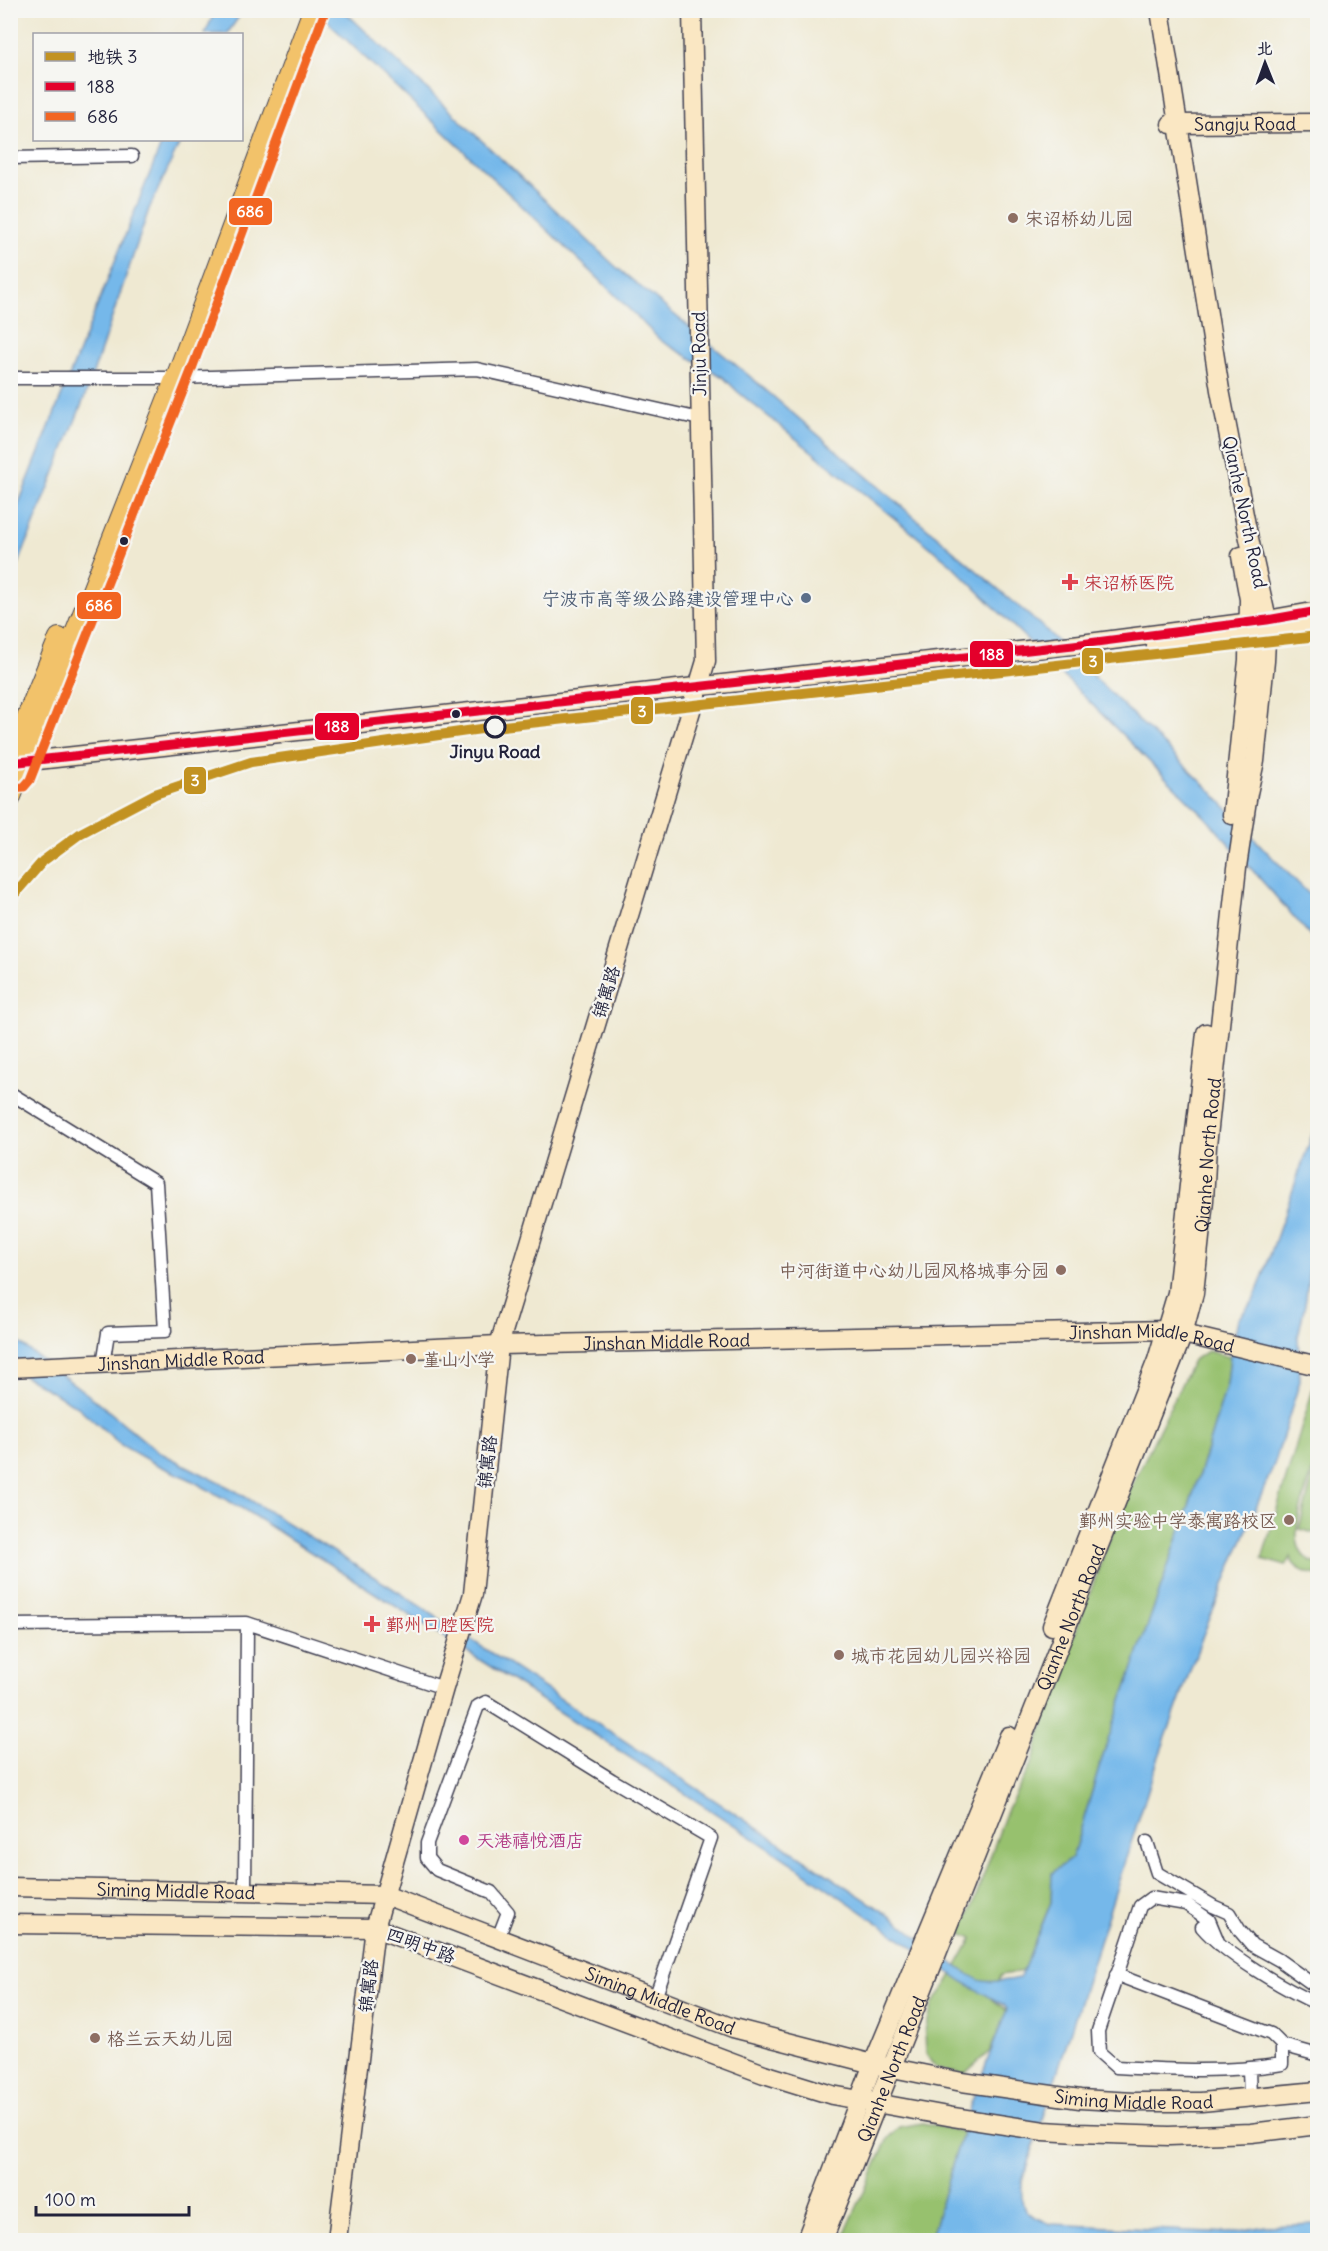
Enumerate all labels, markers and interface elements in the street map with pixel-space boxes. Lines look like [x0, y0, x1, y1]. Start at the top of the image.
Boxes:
legend [33, 33, 243, 141]
north arrow [1235, 33, 1295, 93]
text: 北 [1257, 38, 1273, 58]
text: 地铁 3 [87, 45, 138, 68]
text: 188 [87, 75, 115, 98]
text: 686 [87, 105, 118, 128]
street label: Sangju Road [1194, 112, 1296, 135]
line badge: 686 [228, 197, 273, 226]
text: 686 [236, 201, 264, 221]
place label: 宋诏桥幼儿园 [1025, 207, 1133, 230]
marker: 宋诏桥幼儿园 [1006, 211, 1020, 225]
street label: Jinju Road [687, 311, 711, 397]
street label: Qianhe North Road [1218, 434, 1272, 591]
unlabelled marker [118, 535, 130, 547]
place label: 宋诏桥医院 [1084, 571, 1174, 594]
marker: 宋诏桥医院 [1061, 573, 1079, 591]
place label: 宁波市高等级公路建设管理中心 [542, 587, 794, 610]
line badge: 686 [76, 591, 122, 620]
marker: 宁波市高等级公路建设管理中心 [799, 591, 813, 605]
text: 686 [85, 595, 113, 615]
line badge: 188 [969, 640, 1014, 668]
text: 188 [980, 644, 1004, 664]
line badge: 3 [1081, 647, 1104, 675]
text: 3 [1088, 651, 1098, 671]
line badge: 3 [630, 696, 654, 725]
text: 3 [637, 701, 647, 721]
unlabelled marker [450, 708, 462, 720]
line badge: 188 [314, 712, 360, 741]
text: 188 [325, 716, 349, 736]
marker: Jinyu Road [484, 716, 506, 738]
place label: Jinyu Road [450, 740, 541, 763]
line badge: 3 [183, 766, 207, 795]
text: 3 [190, 770, 200, 790]
street label: 锦寓路 [587, 963, 625, 1021]
street label: Qianhe North Road [1189, 1076, 1226, 1234]
place label: 中河街道中心幼儿园风格城事分园 [779, 1259, 1049, 1282]
marker: 中河街道中心幼儿园风格城事分园 [1054, 1263, 1068, 1277]
street label: Jinshan Middle Road [1068, 1318, 1237, 1357]
street label: Jinshan Middle Road [582, 1328, 751, 1355]
street label: Jinshan Middle Road [97, 1345, 265, 1375]
place label: 堇山小学 [423, 1348, 495, 1371]
marker: 堇山小学 [404, 1352, 418, 1366]
street label: 锦寓路 [473, 1434, 501, 1490]
place label: 鄞州实验中学泰寓路校区 [1079, 1509, 1277, 1532]
marker: 鄞州实验中学泰寓路校区 [1282, 1513, 1296, 1527]
street label: Qianhe North Road [1031, 1540, 1110, 1694]
place label: 鄞州口腔医院 [386, 1613, 494, 1636]
marker: 鄞州口腔医院 [363, 1615, 381, 1633]
place label: 城市花园幼儿园兴裕园 [851, 1644, 1031, 1667]
marker: 城市花园幼儿园兴裕园 [832, 1648, 846, 1662]
place label: 天港禧悦酒店 [476, 1829, 584, 1852]
marker: 天港禧悦酒店 [457, 1833, 471, 1847]
street label: Siming Middle Road [96, 1877, 256, 1904]
street label: 四明中路 [383, 1922, 459, 1968]
street label: 锦寓路 [353, 1958, 383, 2014]
street label: Siming Middle Road [582, 1961, 739, 2040]
street label: Qianhe North Road [852, 1992, 930, 2146]
place label: 格兰云天幼儿园 [107, 2027, 233, 2050]
marker: 格兰云天幼儿园 [88, 2031, 102, 2045]
street label: Siming Middle Road [1053, 2084, 1215, 2114]
scale bar [36, 2179, 189, 2217]
text: 100 m [45, 2188, 96, 2211]

